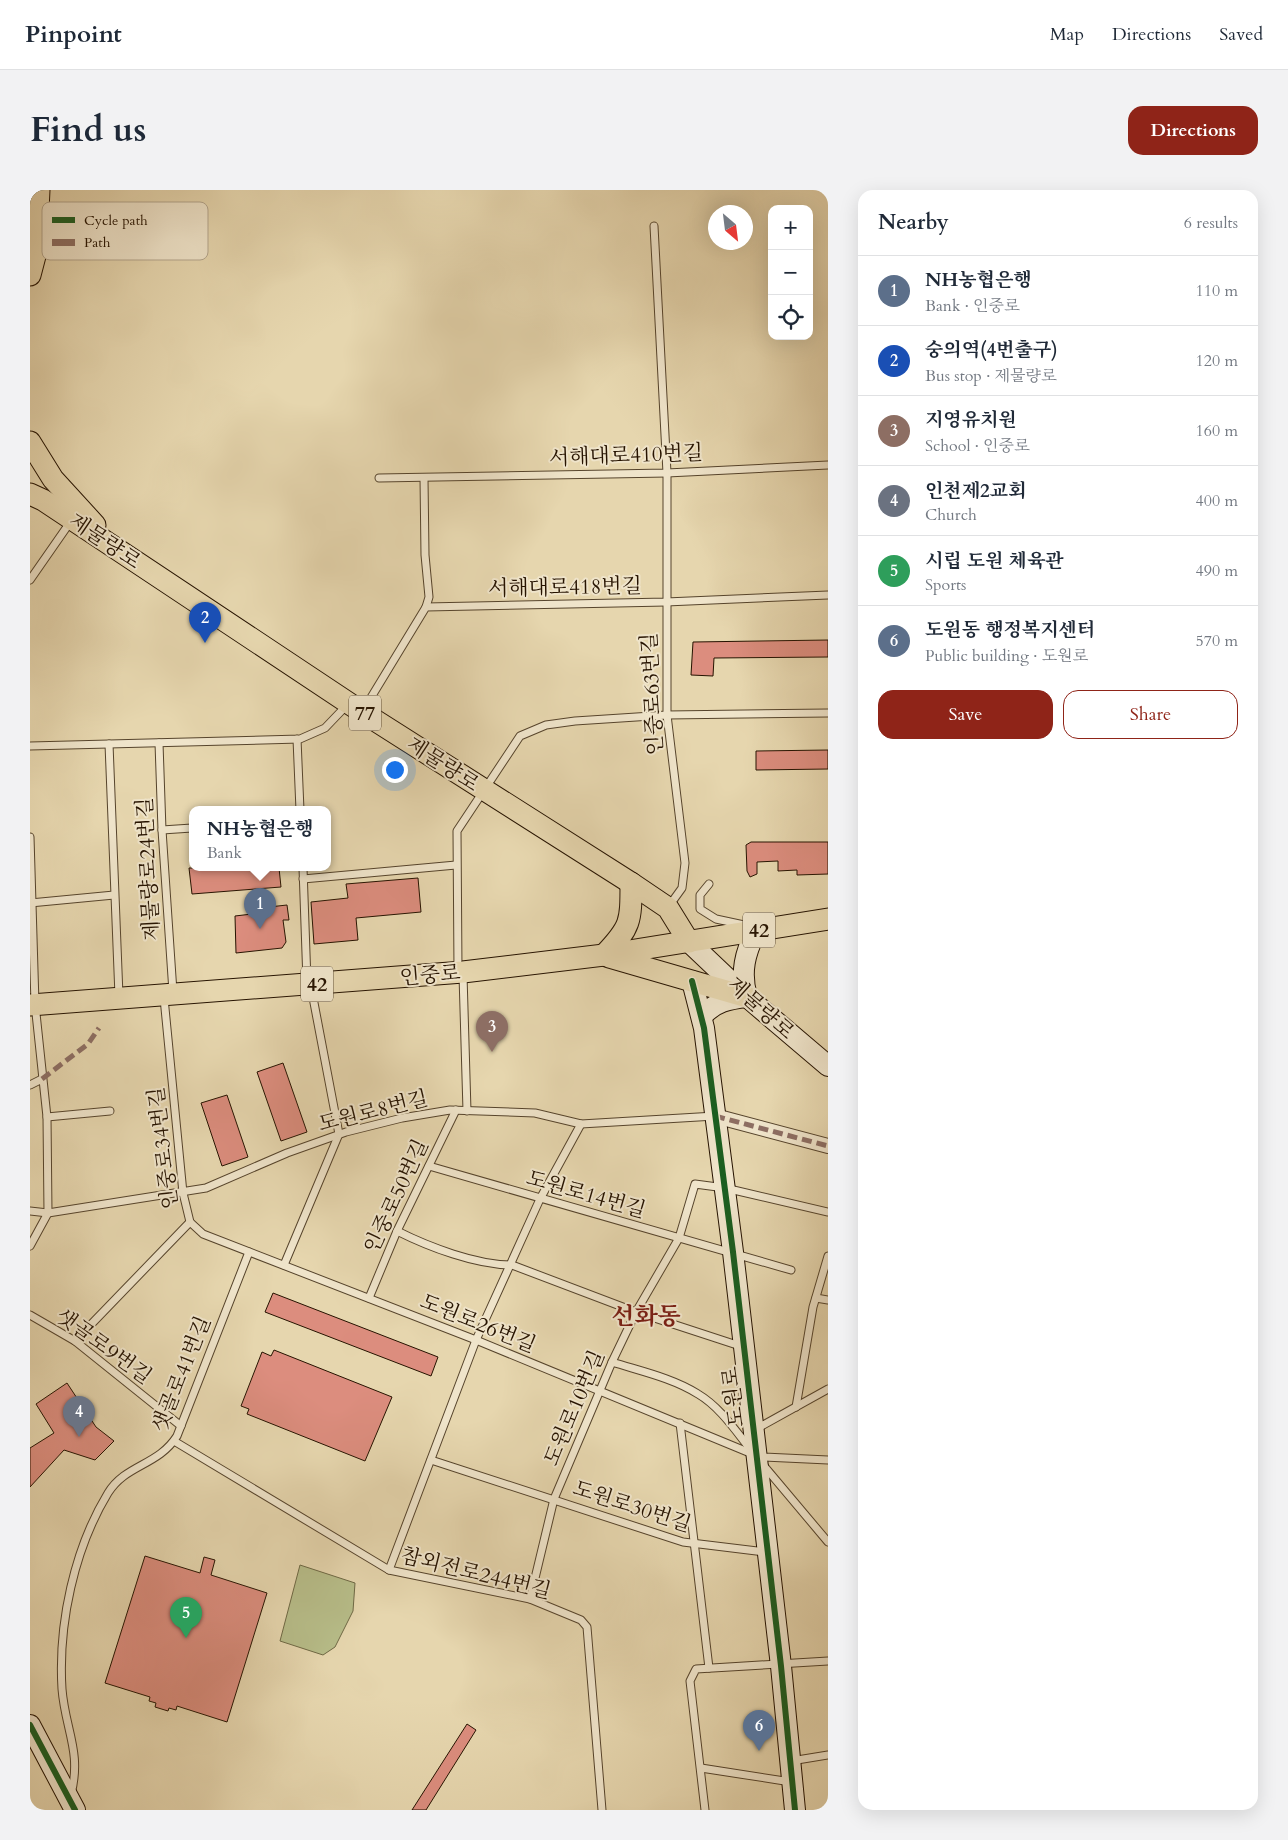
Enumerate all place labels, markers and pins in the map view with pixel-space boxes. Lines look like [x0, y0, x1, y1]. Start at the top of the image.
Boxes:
pin: 2 [189, 602, 221, 643]
pin: 1 [244, 888, 276, 929]
pin: 3 [476, 1011, 508, 1052]
pin: 4 [63, 1396, 95, 1437]
pin: 5 [170, 1597, 202, 1638]
pin: 6 [743, 1710, 775, 1751]

